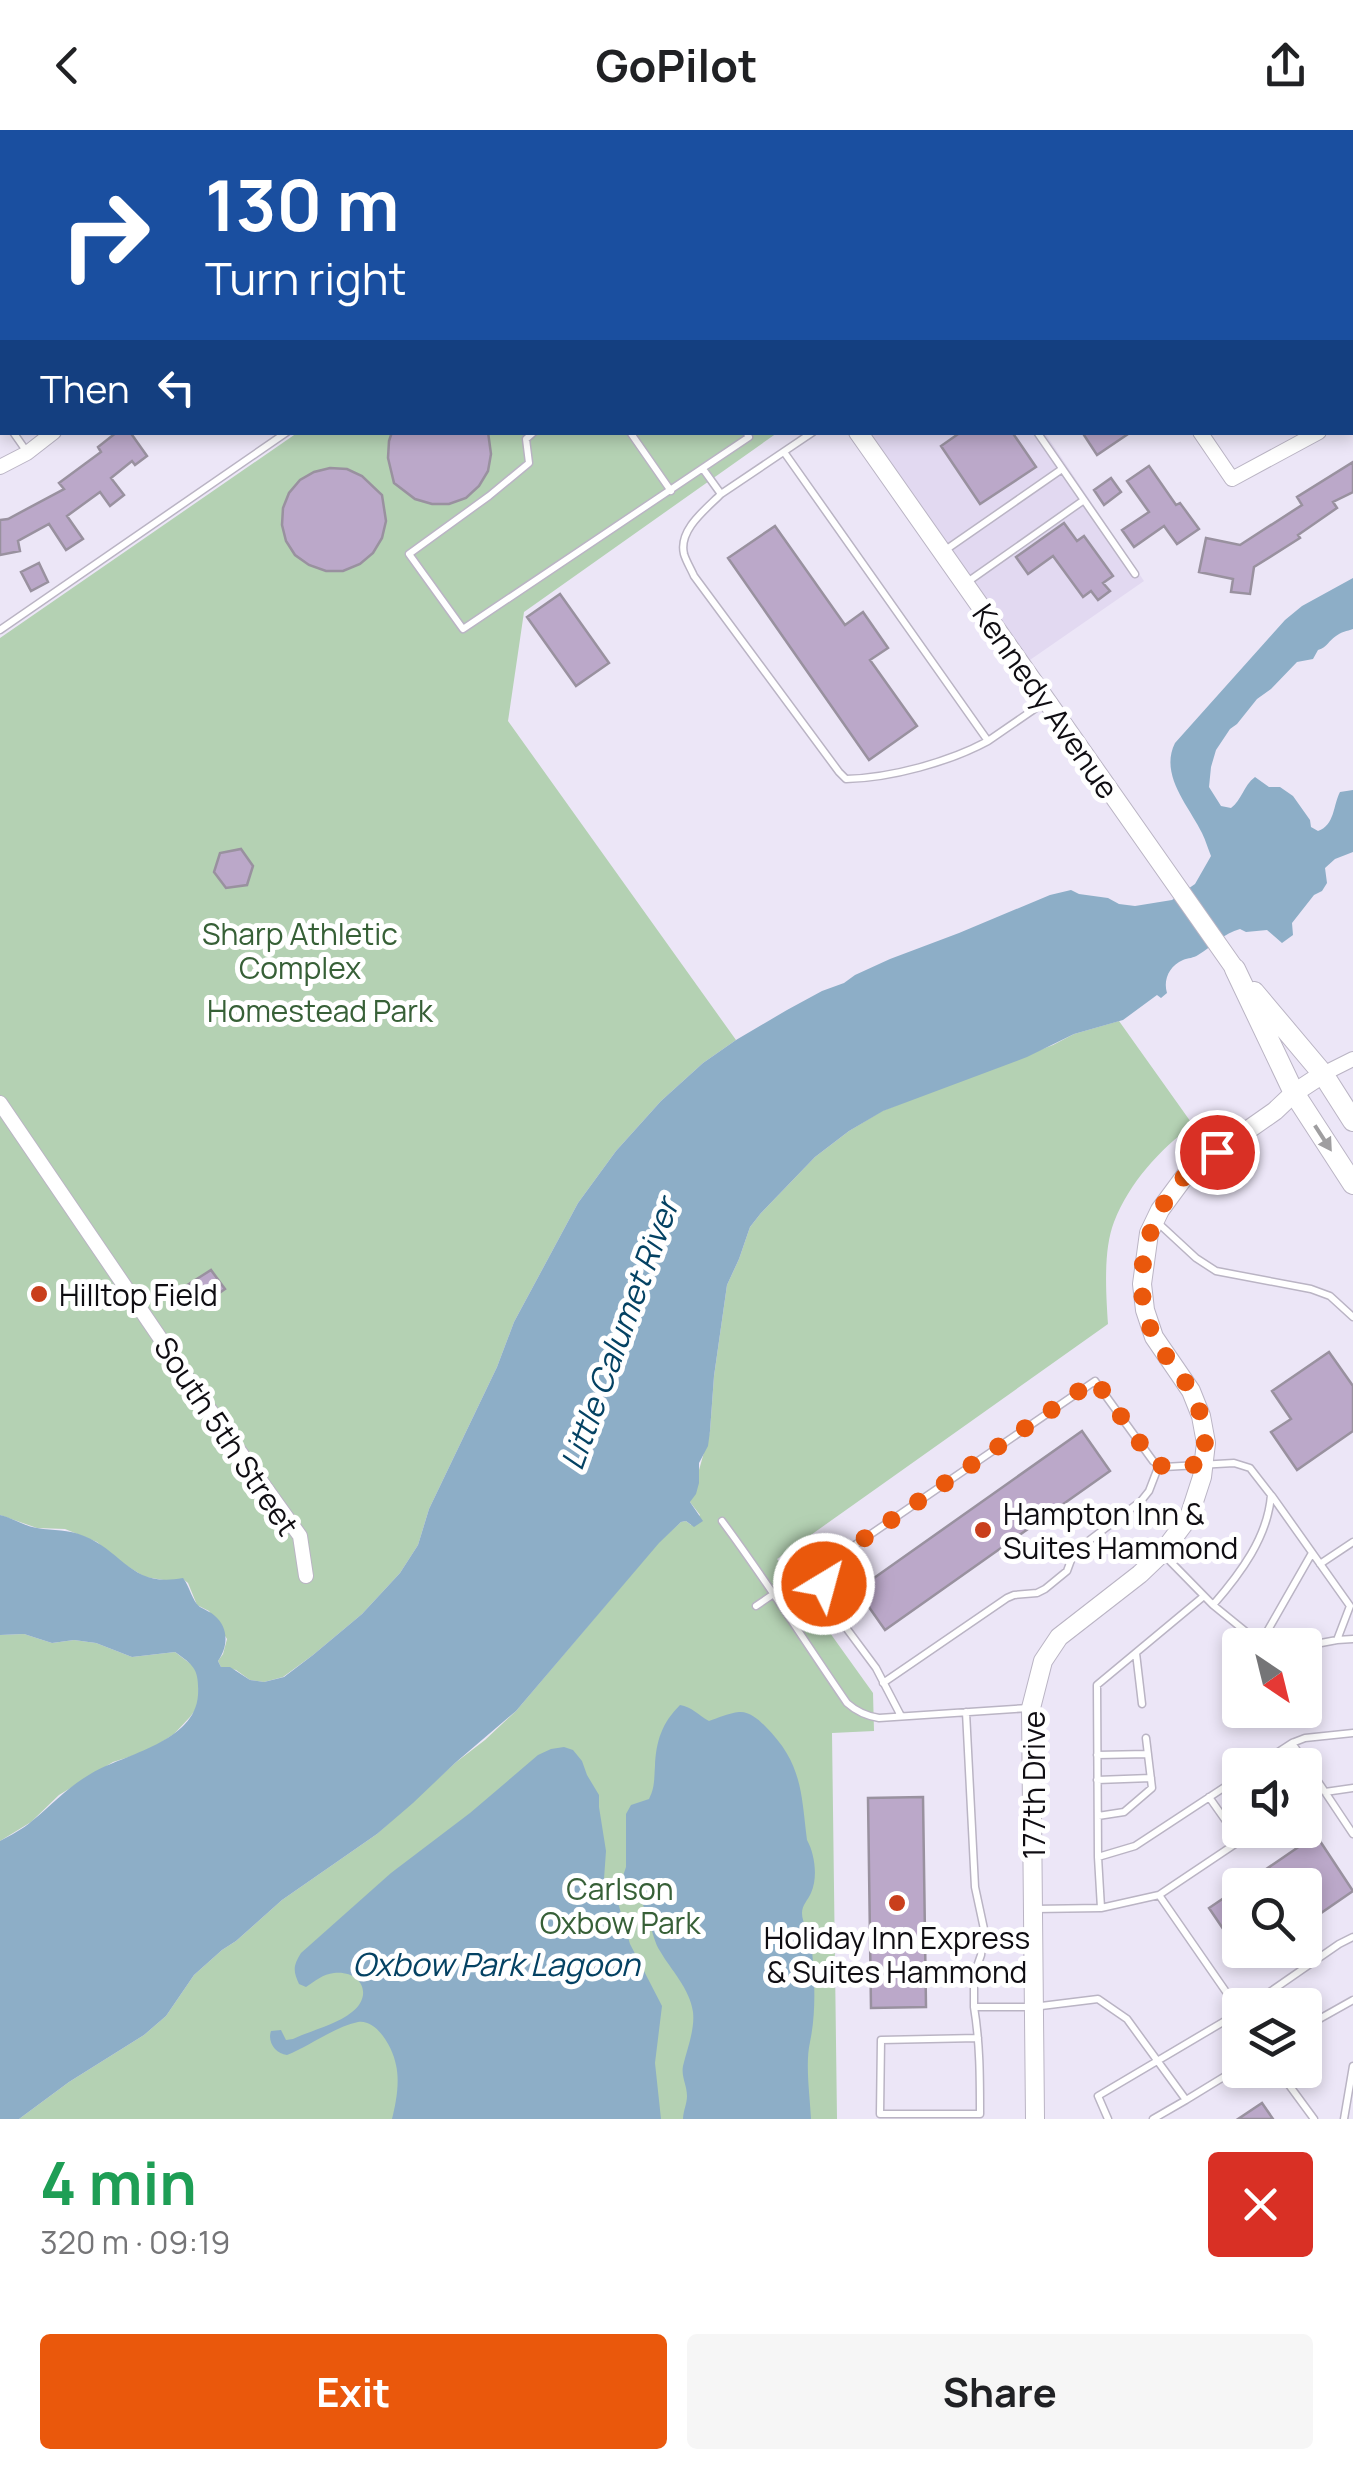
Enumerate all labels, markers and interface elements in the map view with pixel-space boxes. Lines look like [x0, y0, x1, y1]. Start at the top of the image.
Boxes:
text: GoPilot [595, 34, 758, 96]
icon: back [40, 38, 95, 93]
icon: share [1258, 38, 1313, 93]
text: 130 m [205, 156, 399, 252]
icon: right [40, 170, 170, 300]
text: Turn right [205, 247, 406, 309]
icon: left [149, 360, 204, 415]
text: Then [40, 362, 129, 414]
street label: Kennedy Avenue [964, 595, 1128, 807]
park label: Sharp Athletic Complex [202, 913, 398, 988]
park label: Homestead Park [207, 990, 434, 1031]
pin [1175, 1110, 1260, 1195]
icon: arrive [1190, 1125, 1245, 1180]
one-way arrow [1314, 1125, 1332, 1152]
water label: Little Calumet River [549, 1188, 690, 1476]
place label: Hilltop Field [59, 1274, 218, 1315]
marker: Hilltop Field [28, 1283, 50, 1305]
street label: South 5th Street [145, 1329, 309, 1543]
place label: Hampton Inn & Suites Hammond [1003, 1493, 1238, 1568]
marker: Hampton Inn & Suites Hammond [972, 1519, 994, 1541]
position arrow [772, 1532, 876, 1636]
north arrow [1222, 1628, 1322, 1728]
map controls [1222, 1628, 1322, 2088]
street label: 177th Drive [1013, 1711, 1054, 1859]
button: sound [1222, 1748, 1322, 1848]
park label: Carlson Oxbow Park [540, 1868, 701, 1943]
button: search [1222, 1868, 1322, 1968]
marker: Holiday Inn Express & Suites Hammond [886, 1892, 908, 1914]
place label: Holiday Inn Express & Suites Hammond [764, 1917, 1030, 1992]
water label: Oxbow Park Lagoon [352, 1942, 641, 1986]
button: layers [1222, 1988, 1322, 2088]
text: 4 min [40, 2141, 197, 2223]
button: close [1208, 2152, 1313, 2257]
text: 320 m · 09:19 [40, 2220, 230, 2264]
button: Exit [40, 2334, 667, 2449]
button: Share [687, 2334, 1313, 2449]

